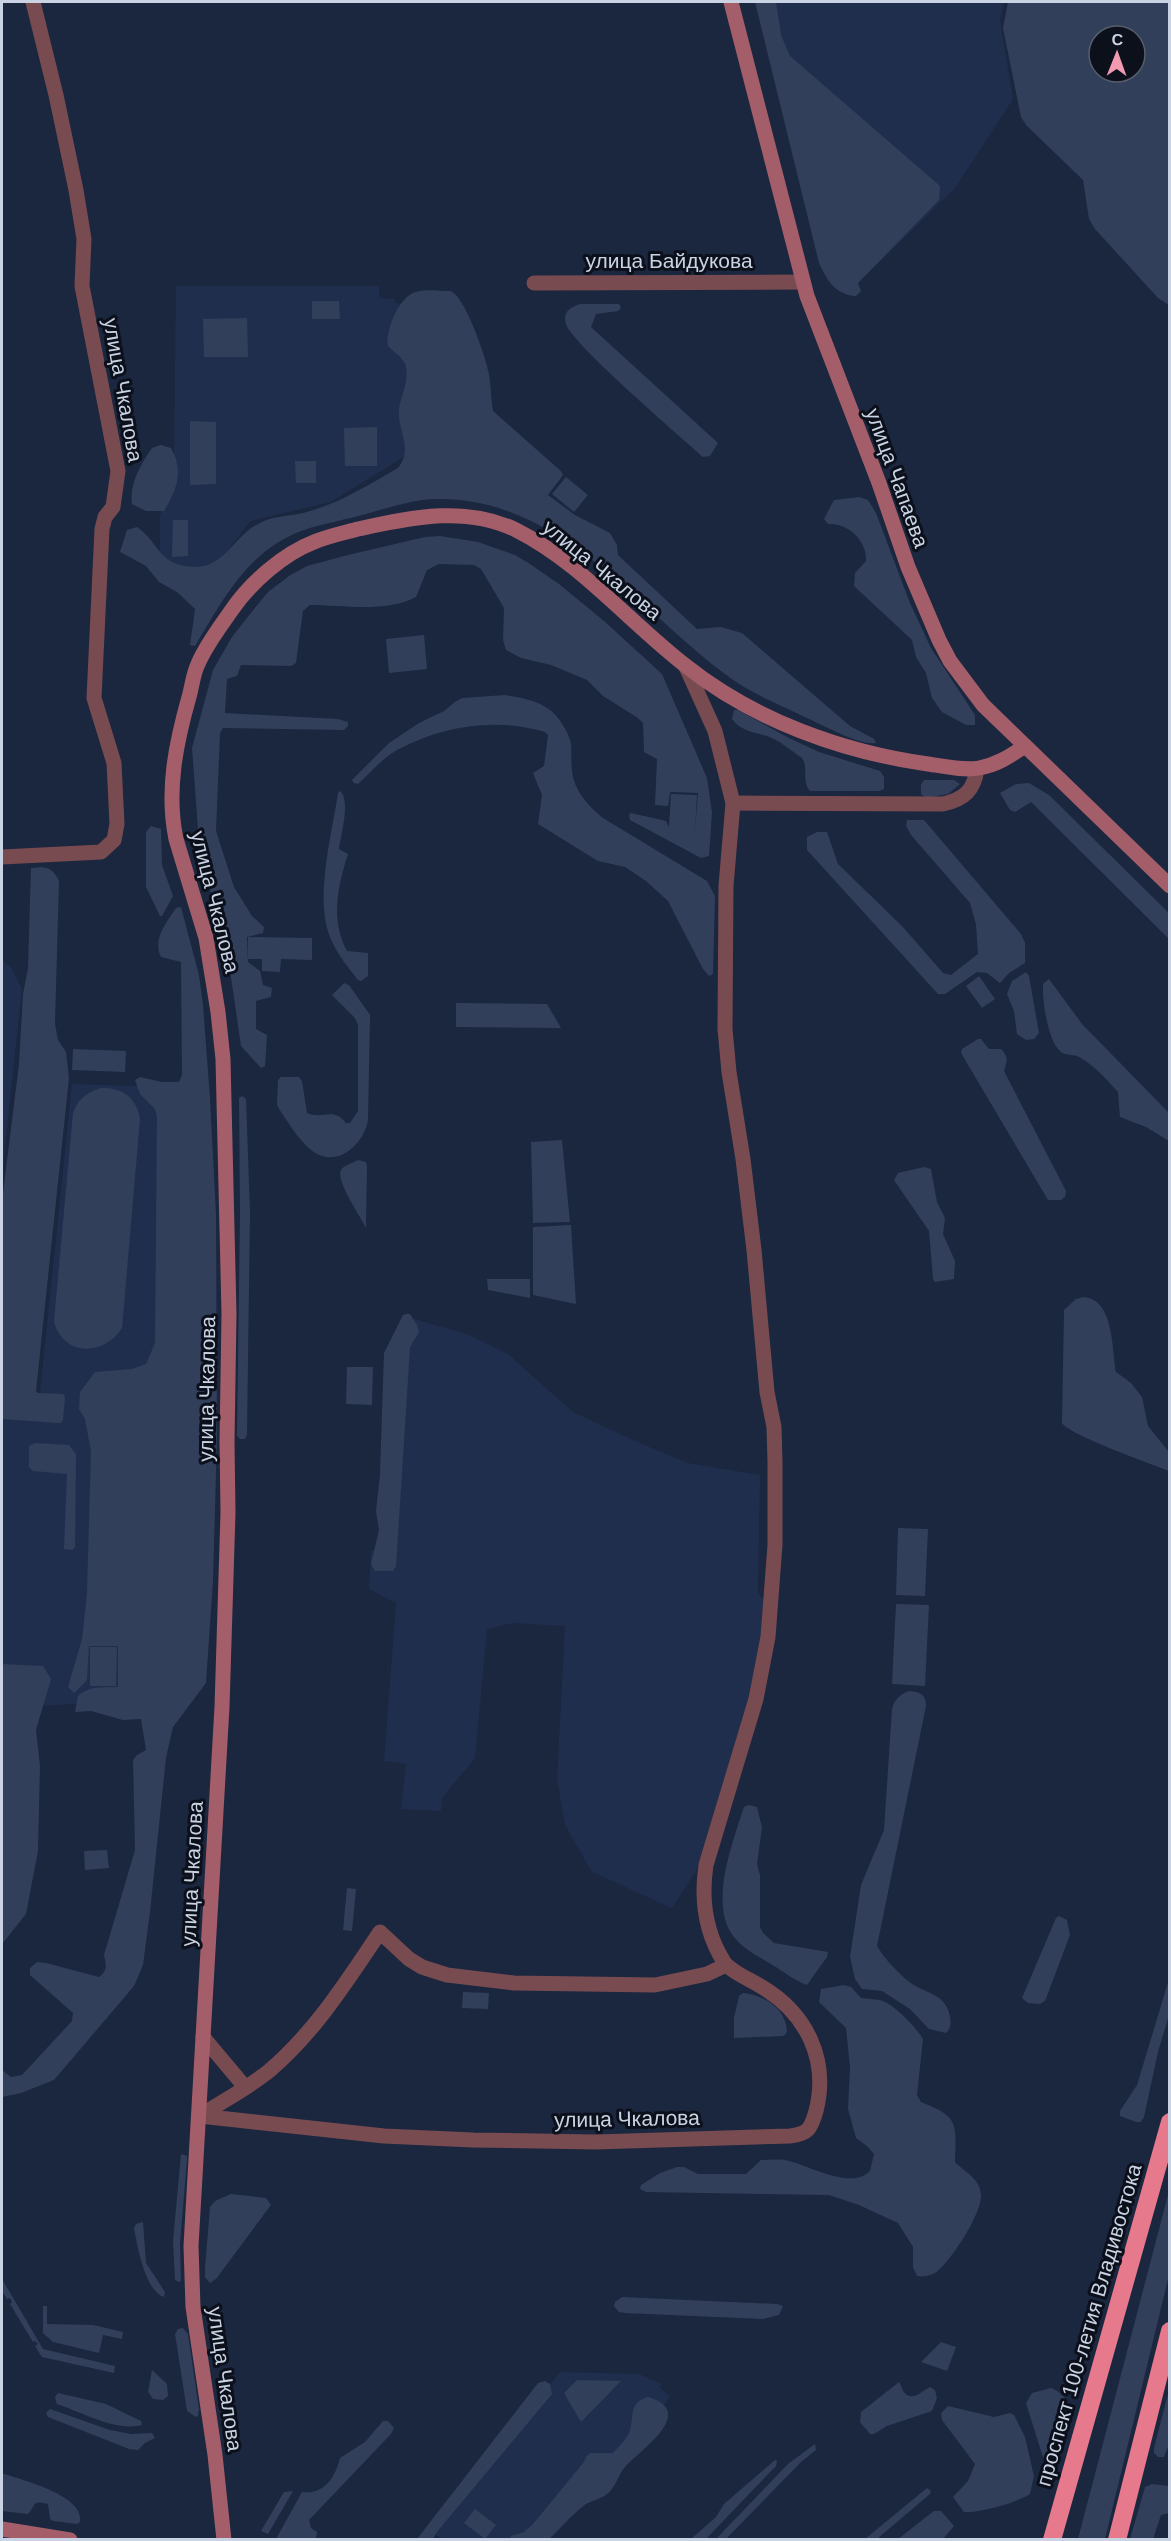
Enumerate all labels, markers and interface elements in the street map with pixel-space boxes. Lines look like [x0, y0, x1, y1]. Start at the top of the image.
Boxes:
north arrow [1087, 24, 1147, 84]
text: С [1111, 31, 1124, 48]
street label: улица Байдукова [585, 249, 753, 272]
street label: улица Чкалова [100, 316, 148, 464]
street label: улица Чапаева [862, 405, 933, 551]
street label: улица Чкалова [538, 515, 666, 625]
street label: улица Чкалова [187, 828, 244, 976]
street label: улица Чкалова [194, 1316, 219, 1462]
street label: улица Чкалова [176, 1800, 207, 1947]
street label: улица Чкалова [554, 2106, 700, 2131]
street label: проспект 100-летия Владивостока [1031, 2161, 1146, 2489]
street label: улица Чкалова [204, 2305, 247, 2453]

